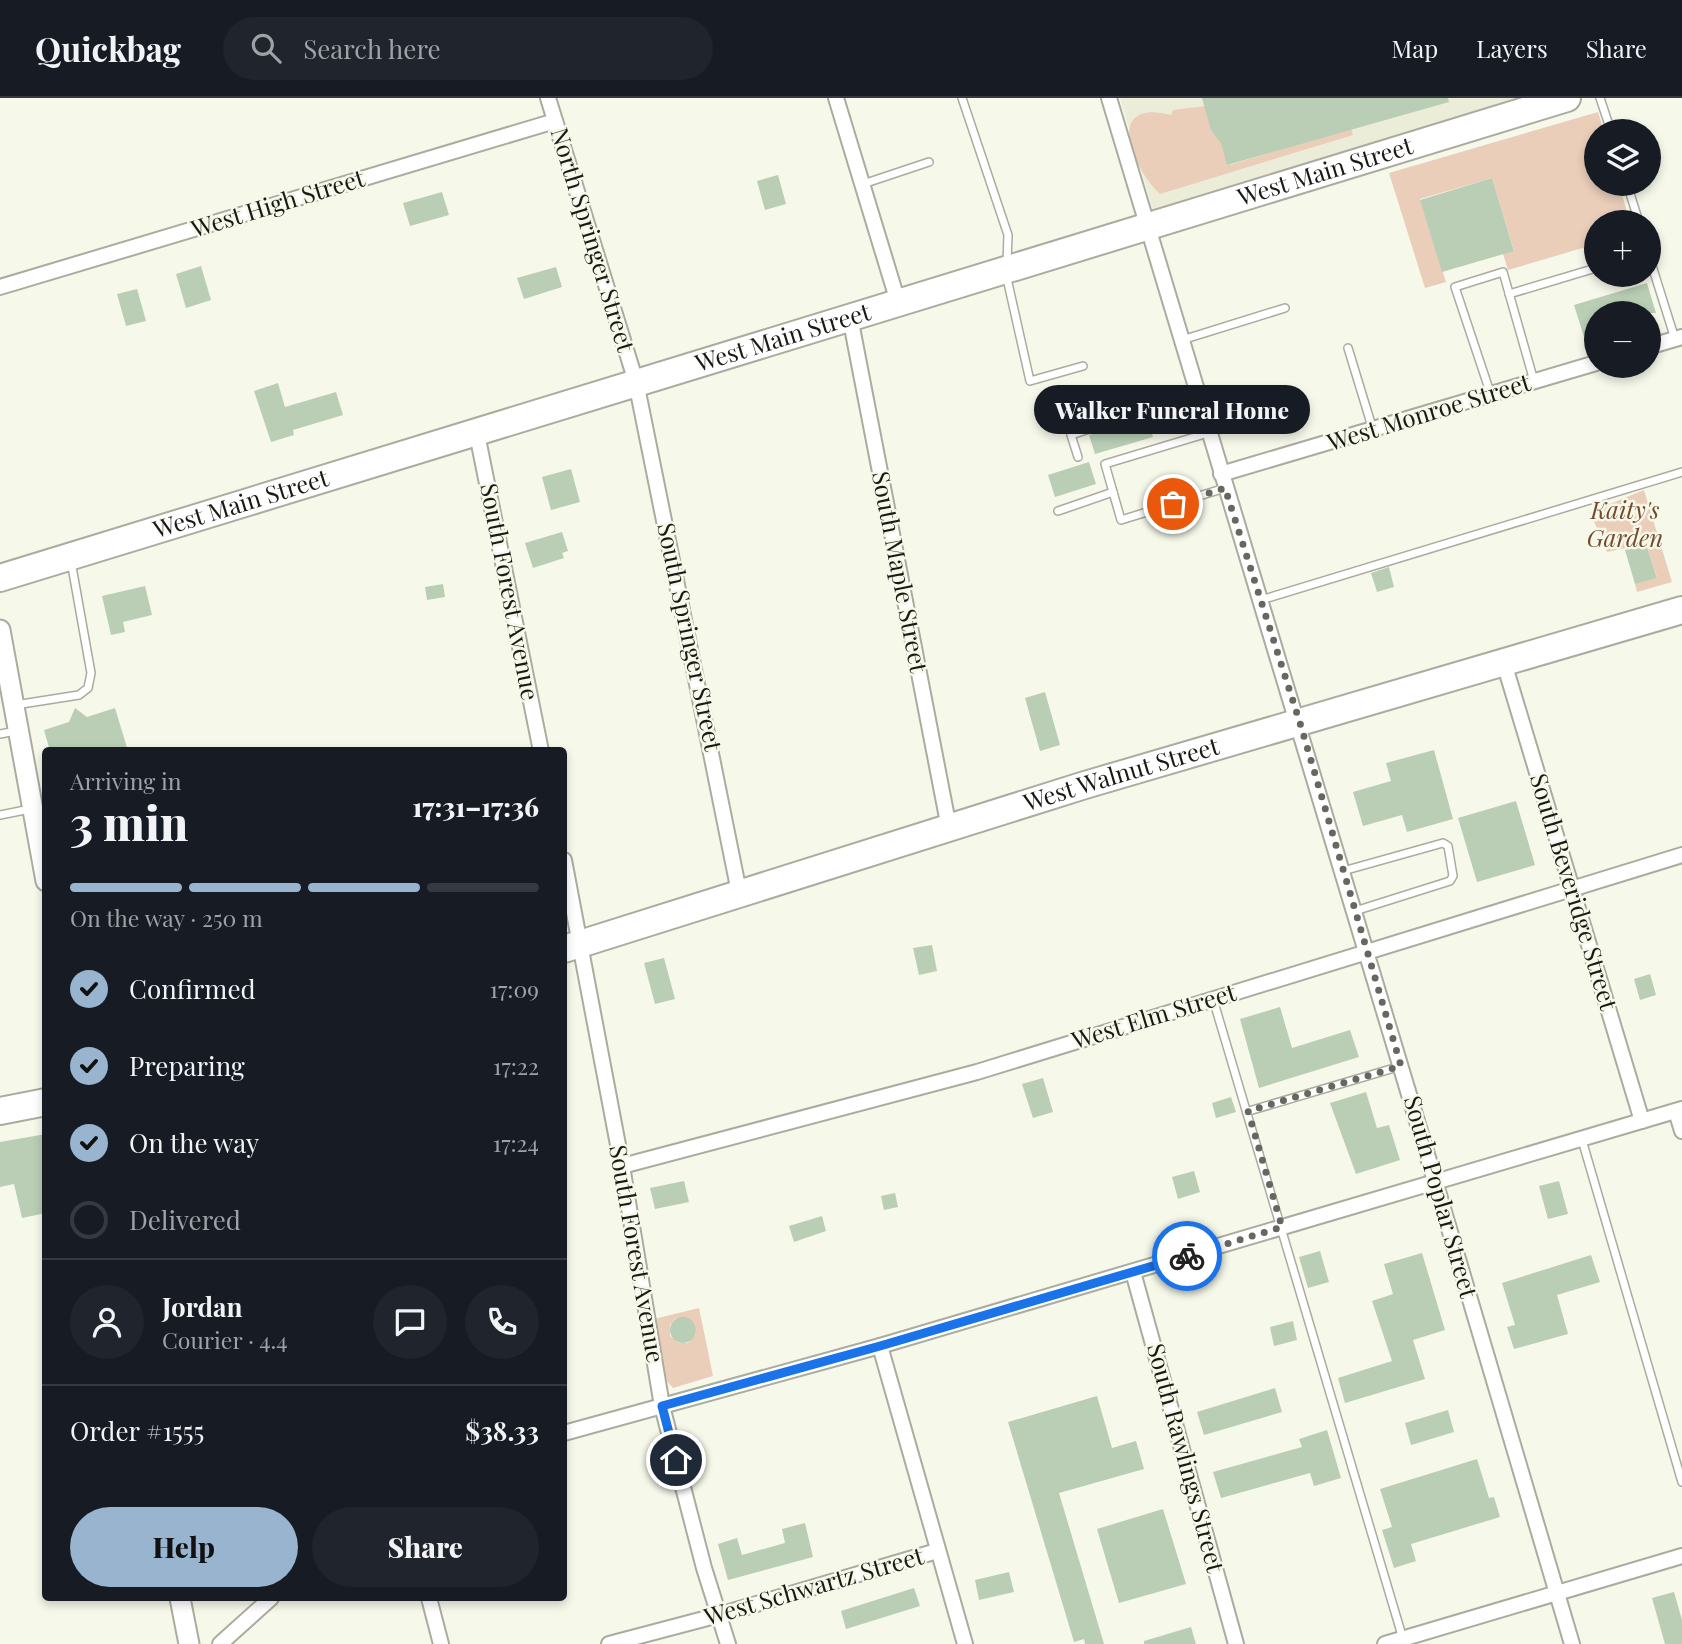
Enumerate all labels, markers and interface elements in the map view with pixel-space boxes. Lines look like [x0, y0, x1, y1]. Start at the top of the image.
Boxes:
search box [223, 17, 713, 80]
text: Quickbag [35, 26, 181, 70]
icon: search [247, 29, 285, 67]
text: Search here [303, 31, 441, 66]
text: Map [1392, 32, 1438, 64]
text: Layers [1476, 32, 1548, 64]
text: Share [1586, 32, 1647, 64]
map controls [1584, 119, 1661, 378]
button: layers [1584, 119, 1661, 196]
street label: North Springer Street [545, 123, 643, 356]
street label: West Main Street [1232, 128, 1417, 212]
street label: West High Street [186, 160, 368, 244]
button: + [1584, 210, 1661, 287]
street label: West Main Street [690, 294, 875, 378]
button: − [1584, 301, 1661, 378]
street label: West Monroe Street [1322, 365, 1534, 458]
callout: Walker Funeral Home [1035, 385, 1311, 434]
text: Walker Funeral Home [1055, 394, 1289, 425]
street label: West Main Street [148, 460, 332, 544]
street label: South Maple Street [866, 468, 936, 676]
pin [1143, 474, 1203, 534]
street label: South Forest Avenue [474, 480, 548, 703]
icon: bag [1154, 485, 1192, 523]
park label: Kaity's Garden [1587, 493, 1663, 553]
street label: South Springer Street [651, 520, 731, 754]
street label: West Walnut Street [1018, 728, 1223, 818]
text: Arriving in [70, 765, 182, 796]
street label: South Beveridge Street [1524, 769, 1626, 1014]
text: 17:31–17:36 [412, 789, 539, 824]
text: 3 min [70, 791, 188, 853]
text: On the way · 250 m [70, 902, 263, 933]
icon: check [70, 970, 108, 1008]
text: Confirmed [129, 971, 256, 1006]
text: 17:09 [490, 973, 539, 1004]
street label: West Elm Street [1066, 975, 1240, 1056]
icon: check [70, 1047, 108, 1085]
text: Preparing [129, 1048, 245, 1083]
text: 17:22 [493, 1050, 539, 1081]
street label: South Poplar Street [1398, 1092, 1486, 1302]
icon: check [70, 1124, 108, 1162]
text: On the way [129, 1125, 259, 1160]
text: 17:24 [493, 1127, 539, 1158]
street label: South Forest Avenue [603, 1142, 673, 1365]
text: Delivered [129, 1202, 241, 1237]
courier [1152, 1221, 1222, 1291]
icon: bike [1168, 1237, 1206, 1275]
button: person [70, 1285, 144, 1359]
button: chat [373, 1285, 447, 1359]
button: phone [465, 1285, 539, 1359]
text: Jordan [162, 1289, 242, 1324]
text: Courier · 4.4 [162, 1324, 288, 1355]
street label: South Rawlings Street [1141, 1340, 1233, 1576]
text: Order #1555 [70, 1413, 204, 1448]
text: $38.33 [465, 1413, 539, 1448]
pin [646, 1430, 706, 1490]
icon: home [657, 1441, 695, 1479]
button: Help [70, 1507, 298, 1587]
button: Share [312, 1507, 539, 1587]
street label: West Schwartz Street [699, 1538, 927, 1632]

